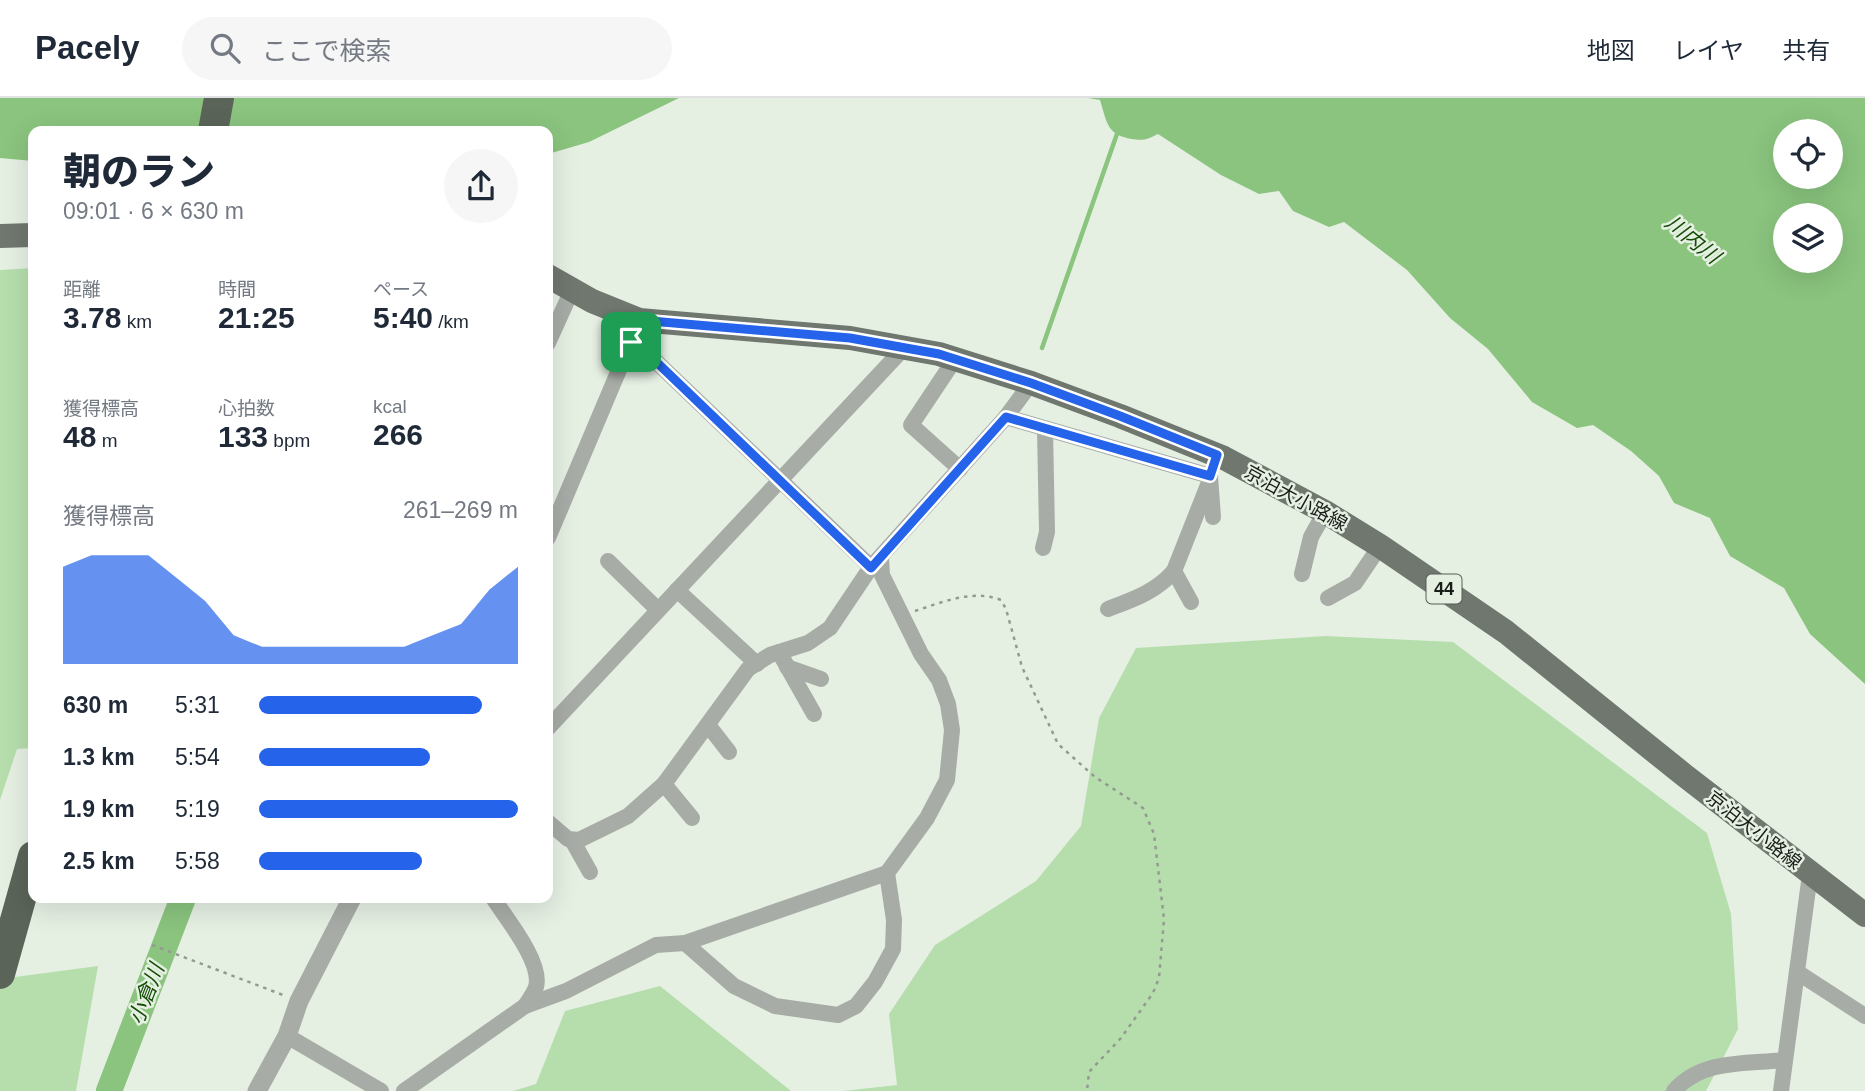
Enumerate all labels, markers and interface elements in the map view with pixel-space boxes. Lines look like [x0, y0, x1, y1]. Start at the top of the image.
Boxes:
search box [182, 17, 672, 80]
text: Pacely [35, 29, 140, 66]
icon: search [206, 29, 244, 67]
text: ここで検索 [262, 36, 392, 66]
text: 地図 [1587, 37, 1635, 64]
text: レイヤ [1673, 37, 1744, 64]
text: 共有 [1782, 37, 1830, 64]
map controls [1773, 119, 1843, 273]
button: locate [1773, 119, 1843, 189]
button: share [444, 149, 518, 223]
text: 朝のラン [63, 151, 215, 193]
text: 09:01 · 6 × 630 m [63, 198, 244, 224]
button: layers [1773, 203, 1843, 273]
water label: 川内川 [1661, 210, 1726, 269]
text: 距離 [63, 279, 101, 300]
text: 時間 [218, 279, 256, 300]
text: ペース [373, 279, 429, 300]
text: 3.78 [63, 301, 121, 334]
text: 21:25 [218, 301, 295, 334]
text: 5:40 [373, 301, 433, 334]
text: km [121, 311, 152, 332]
text: /km [433, 311, 469, 332]
pin [601, 312, 661, 372]
icon: arrive [612, 323, 650, 361]
text: kcal [373, 396, 407, 417]
text: 獲得標高 [63, 398, 139, 419]
text: 心拍数 [218, 398, 275, 419]
text: 266 [373, 418, 423, 451]
text: 48 [63, 420, 96, 453]
text: 133 [218, 420, 268, 453]
text: m [96, 430, 117, 451]
text: bpm [268, 430, 310, 451]
street label: 京泊大小路線 [1241, 461, 1351, 535]
text: 261–269 m [403, 497, 518, 523]
text: 獲得標高 [63, 503, 155, 529]
road number: 44 [1426, 574, 1462, 603]
text: 630 m [63, 692, 128, 718]
text: 5:31 [175, 692, 220, 718]
text: 1.3 km [63, 744, 135, 770]
text: 5:54 [175, 744, 220, 770]
street label: 京泊大小路線 [1703, 787, 1805, 873]
text: 1.9 km [63, 796, 135, 822]
text: 5:19 [175, 796, 220, 822]
text: 2.5 km [63, 848, 135, 874]
text: 5:58 [175, 848, 220, 874]
water label: 小倉川 [124, 959, 169, 1028]

